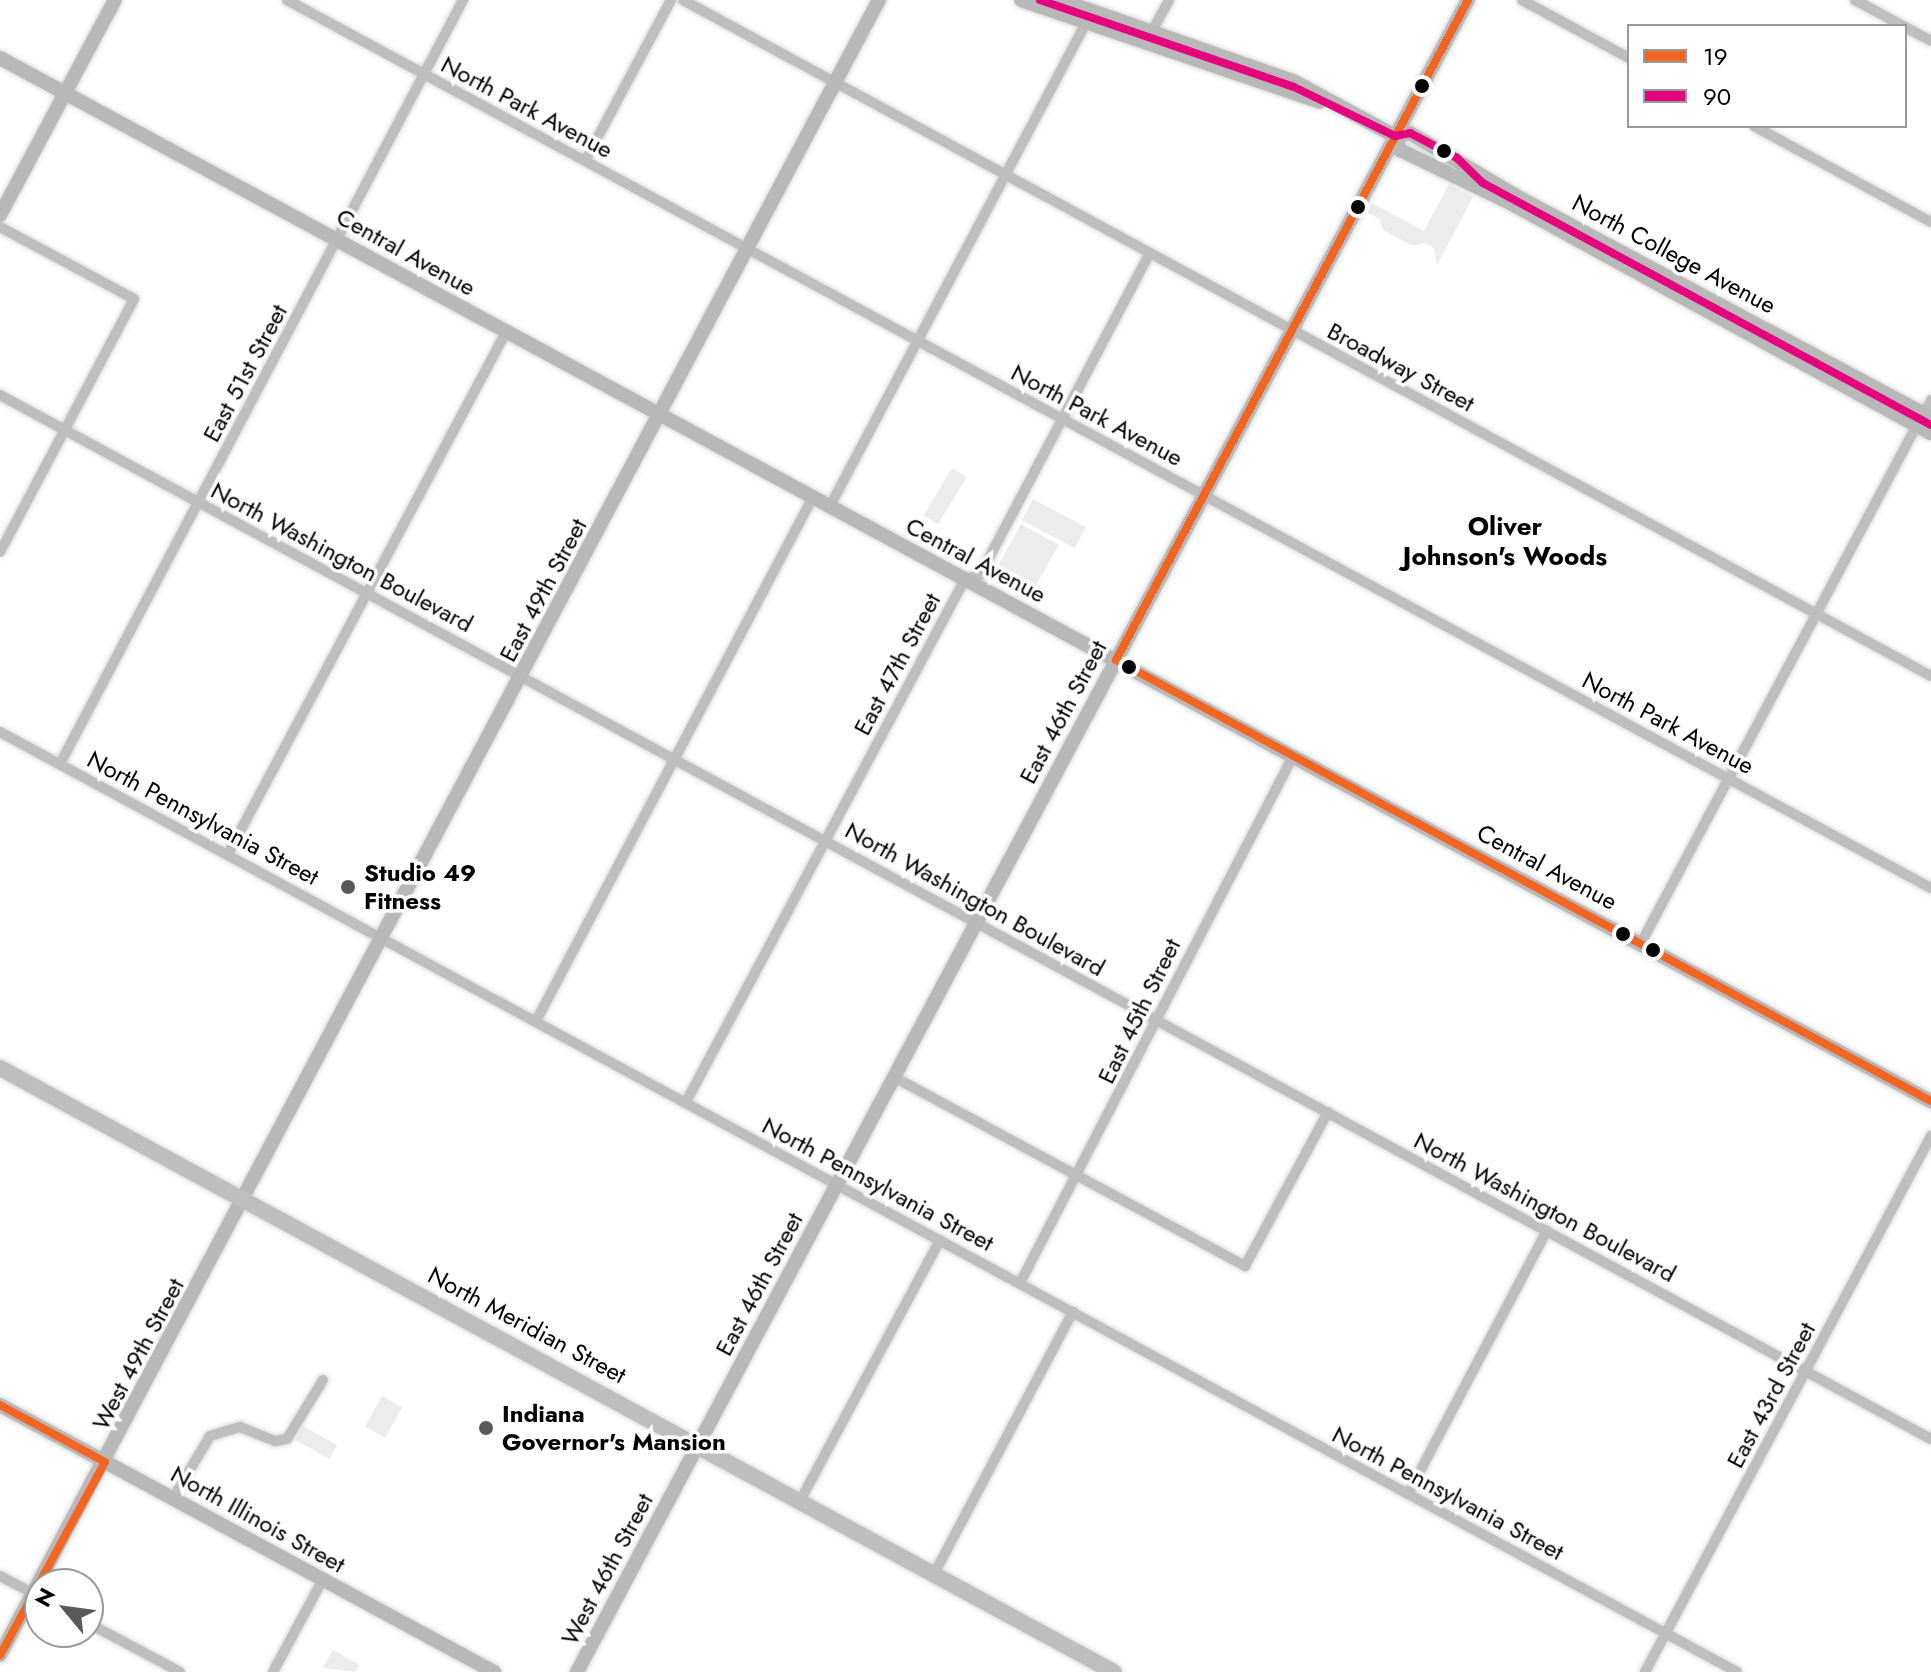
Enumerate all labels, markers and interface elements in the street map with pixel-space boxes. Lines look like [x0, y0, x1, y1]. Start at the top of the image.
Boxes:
legend [1627, 24, 1907, 128]
text: 19 [1703, 39, 1728, 74]
street label: North Park Avenue [436, 50, 618, 164]
unlabelled marker [1414, 78, 1430, 94]
text: 90 [1703, 79, 1731, 114]
unlabelled marker [1436, 143, 1452, 159]
street label: North College Avenue [1567, 188, 1781, 320]
unlabelled marker [1350, 199, 1366, 215]
street label: Central Avenue [331, 202, 481, 302]
street label: East 51st Street [197, 299, 293, 447]
street label: Broadway Street [1323, 316, 1479, 418]
street label: North Park Avenue [1006, 358, 1188, 472]
street label: North Washington Boulevard [206, 476, 478, 638]
street label: Central Avenue [901, 511, 1051, 609]
district label: Oliver Johnson's Woods [1403, 511, 1607, 572]
street label: East 49th Street [493, 513, 593, 667]
street label: East 47th Street [847, 588, 947, 740]
street label: East 46th Street [1013, 635, 1113, 789]
unlabelled marker [1121, 659, 1137, 675]
street label: North Park Avenue [1577, 666, 1759, 780]
street label: North Pennsylvania Street [82, 745, 324, 891]
street label: North Washington Boulevard [840, 816, 1110, 982]
street label: Central Avenue [1472, 818, 1622, 916]
place label: Studio 49 Fitness [364, 859, 476, 915]
marker: Studio 49 Fitness [339, 878, 357, 896]
unlabelled marker [1615, 926, 1631, 942]
street label: East 45th Street [1091, 934, 1187, 1088]
unlabelled marker [1645, 942, 1661, 958]
street label: North Pennsylvania Street [757, 1111, 999, 1257]
street label: North Washington Boulevard [1409, 1126, 1681, 1288]
street label: East 46th Street [709, 1207, 809, 1361]
street label: North Meridian Street [423, 1261, 631, 1389]
street label: West 49th Street [86, 1273, 190, 1435]
street label: East 43rd Street [1721, 1317, 1821, 1473]
place label: Indiana Governor's Mansion [502, 1400, 726, 1456]
marker: Indiana Governor's Mansion [477, 1419, 495, 1437]
street label: North Pennsylvania Street [1327, 1420, 1569, 1566]
street label: North Illinois Street [166, 1459, 350, 1579]
street label: West 46th Street [555, 1488, 659, 1650]
north arrow [24, 1568, 104, 1648]
text: N [27, 1582, 63, 1613]

